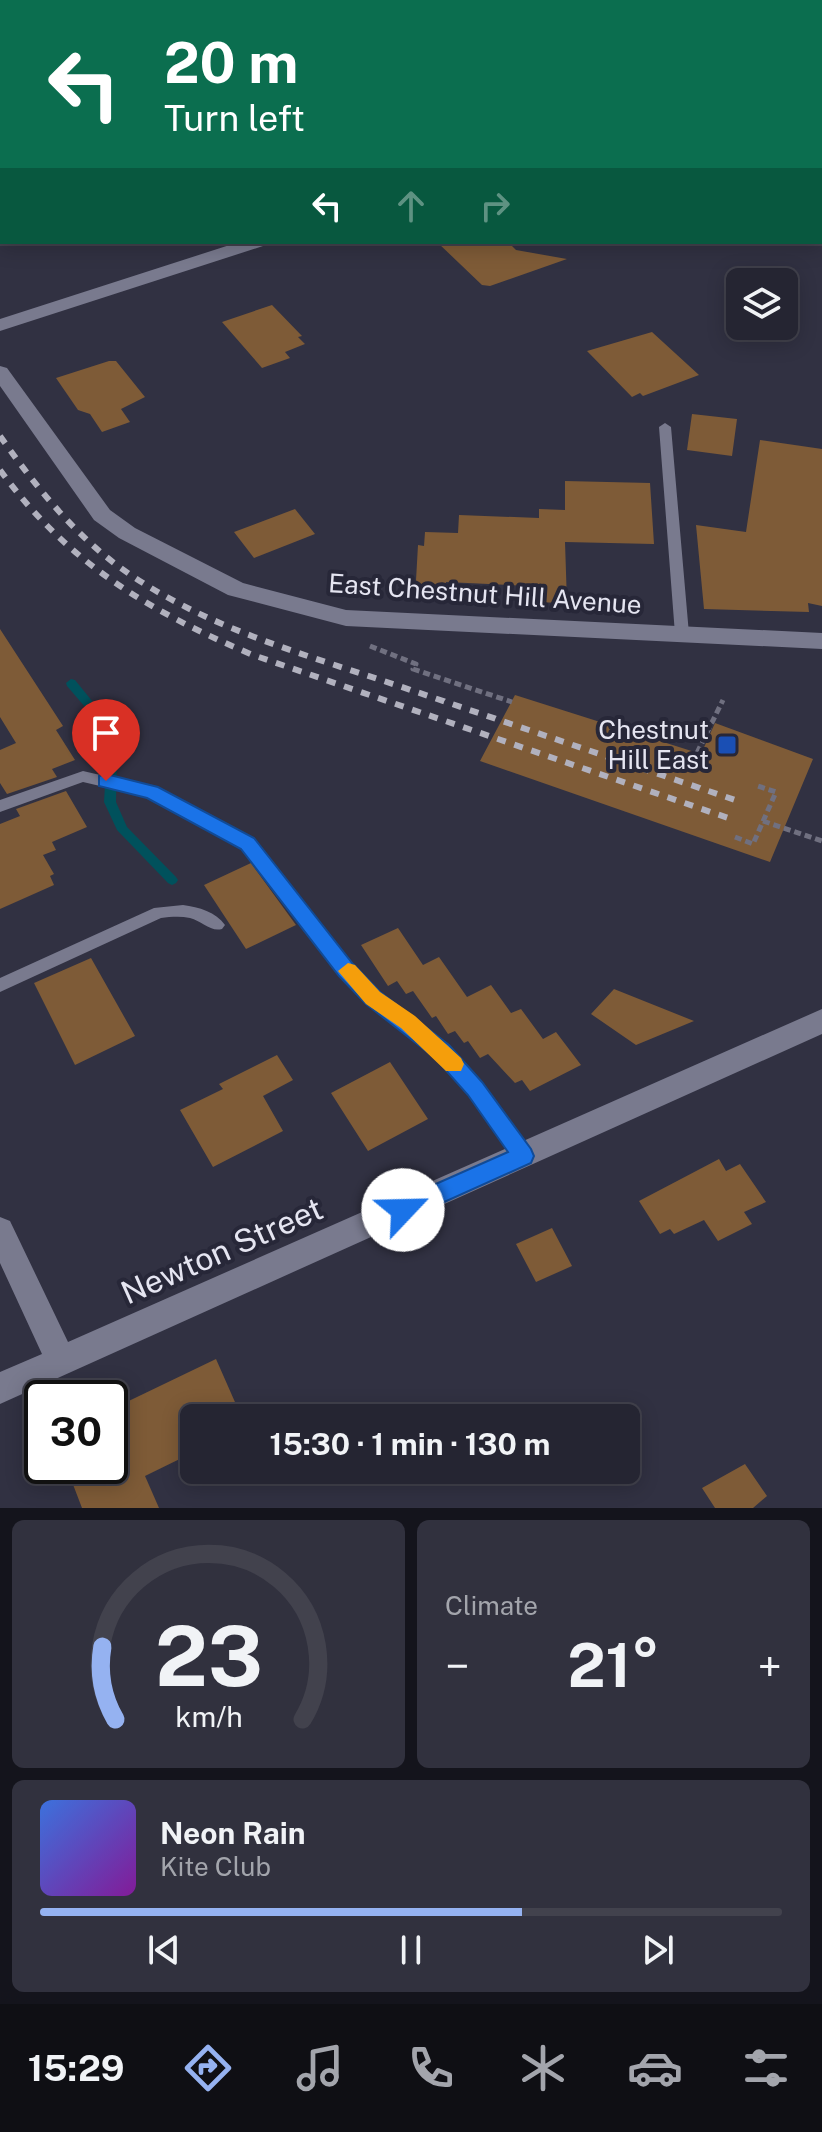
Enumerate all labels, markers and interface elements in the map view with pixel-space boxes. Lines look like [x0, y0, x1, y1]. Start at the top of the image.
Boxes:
text: 20 m [164, 30, 298, 96]
icon: left [32, 32, 136, 136]
text: Turn left [164, 97, 305, 139]
icon: left [305, 184, 349, 228]
icon: ahead [389, 184, 433, 228]
icon: right [473, 184, 517, 228]
map controls [726, 268, 798, 340]
button: layers [726, 268, 798, 340]
street label: East Chestnut Hill Avenue [327, 567, 643, 620]
pin [72, 699, 140, 781]
icon: arrive [84, 711, 128, 755]
place label: Chestnut Hill East [598, 714, 709, 775]
marker: Chestnut Hill East [716, 734, 738, 756]
position arrow [361, 1168, 445, 1252]
street label: Newton Street [115, 1190, 328, 1312]
speed limit sign: 30 [24, 1380, 128, 1484]
text: 15:30 · 1 min · 130 m [270, 1426, 550, 1462]
text: Climate [445, 1590, 538, 1621]
text: 23 [154, 1607, 263, 1705]
text: 21° [567, 1630, 660, 1701]
text: − [445, 1640, 469, 1692]
text: + [758, 1640, 782, 1692]
text: km/h [175, 1700, 242, 1733]
text: Neon Rain [160, 1815, 306, 1851]
text: Kite Club [160, 1851, 271, 1882]
icon: previous [142, 1928, 186, 1972]
icon: pause [389, 1928, 433, 1972]
icon: next [636, 1928, 680, 1972]
icon: directions [180, 2040, 236, 2096]
icon: music [292, 2040, 348, 2096]
icon: phone [403, 2040, 459, 2096]
icon: climate [515, 2040, 571, 2096]
icon: car [627, 2040, 683, 2096]
icon: filters [738, 2040, 794, 2096]
text: 15:29 [28, 2047, 125, 2089]

